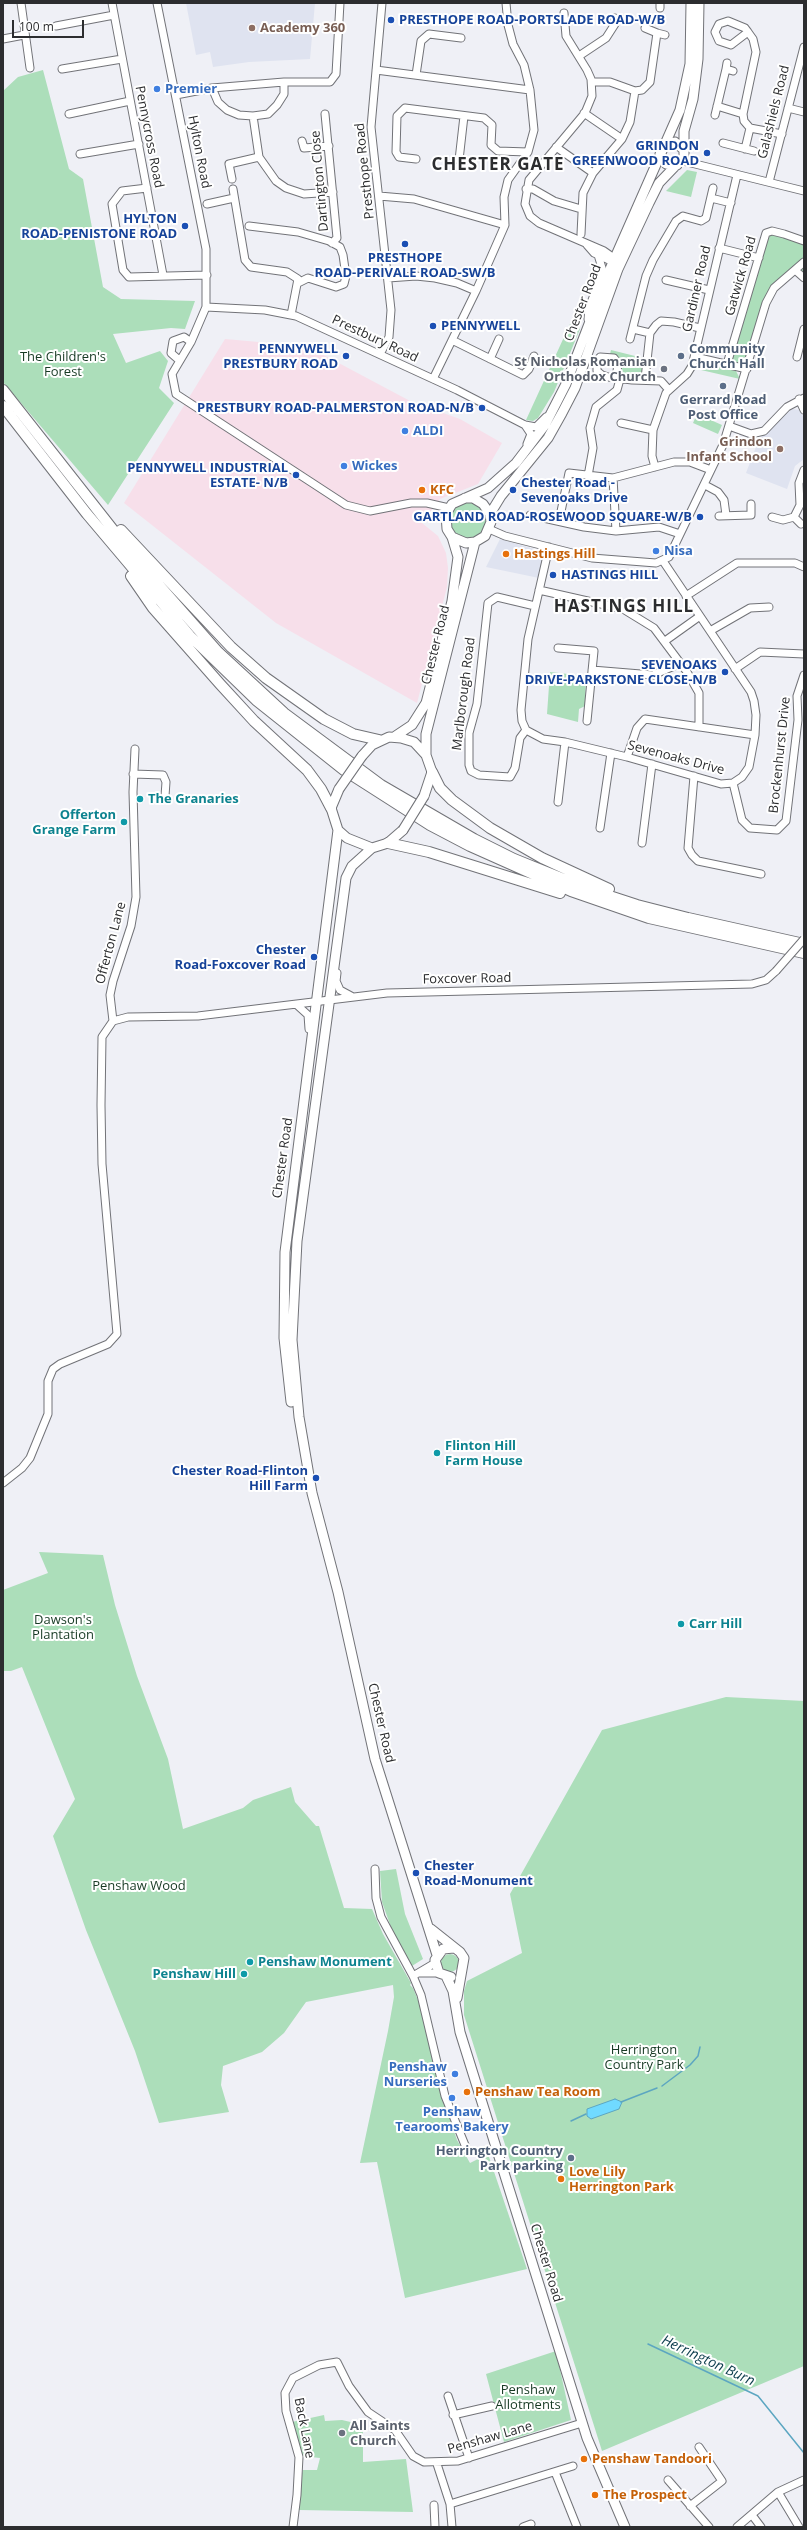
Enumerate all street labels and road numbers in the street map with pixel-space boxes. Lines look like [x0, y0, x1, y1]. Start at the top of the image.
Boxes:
street label: Galashiels Road [755, 64, 793, 160]
street label: Pennycross Road [131, 85, 167, 189]
street label: Hylton Road [184, 114, 214, 190]
street label: Presthope Road [352, 122, 378, 220]
street label: Dartington Close [308, 130, 332, 232]
street label: Gatwick Road [722, 234, 760, 318]
street label: Gardiner Road [679, 244, 715, 334]
street label: Chester Road [561, 262, 605, 344]
street label: Prestbury Road [329, 312, 421, 366]
street label: Chester Road [419, 604, 453, 686]
street label: Marlborough Road [449, 637, 479, 751]
street label: Brockenhurst Drive [766, 696, 794, 814]
street label: Sevenoaks Drive [626, 738, 726, 778]
street label: Offerton Lane [93, 900, 129, 986]
street label: Foxcover Road [422, 970, 512, 988]
street label: Chester Road [270, 1117, 296, 1199]
street label: Chester Road [364, 1682, 398, 1764]
street label: Chester Road [527, 2222, 565, 2304]
street label: Back Lane [290, 2396, 318, 2460]
street label: Penshaw Lane [446, 2418, 534, 2458]

